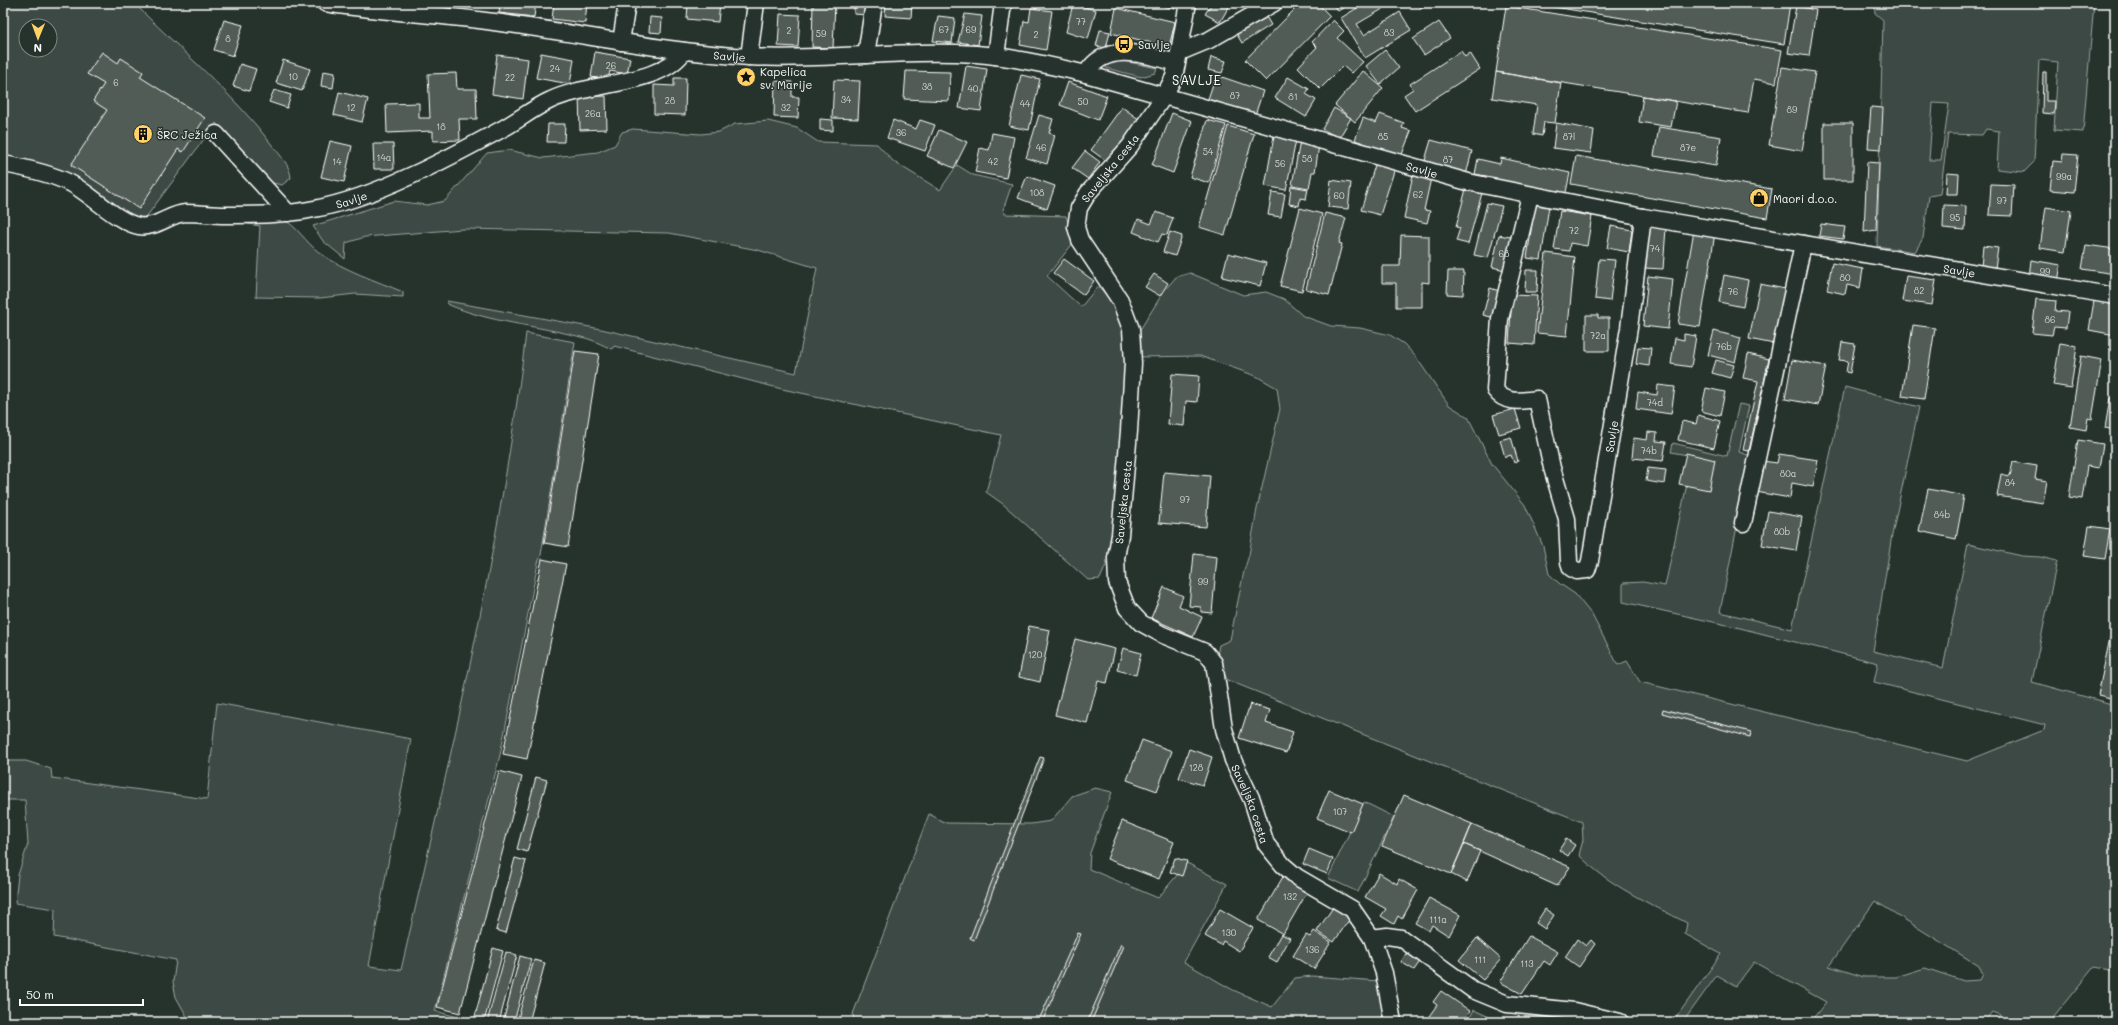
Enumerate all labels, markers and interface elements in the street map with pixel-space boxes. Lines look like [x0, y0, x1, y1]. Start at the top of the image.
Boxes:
house number: 77 [1076, 16, 1086, 27]
north arrow [18, 18, 58, 58]
house number: 67 [939, 24, 949, 35]
house number: 69 [966, 24, 977, 35]
house number: 2 [786, 25, 792, 36]
house number: 83 [1384, 27, 1394, 38]
house number: 59 [816, 28, 827, 39]
house number: 2 [1033, 29, 1039, 40]
house number: 8 [225, 33, 231, 44]
bus stop icon: Savlje [1113, 33, 1135, 55]
place label: Savlje [1138, 37, 1170, 52]
text: N [34, 41, 42, 56]
street label: Savlje [713, 47, 746, 64]
house number: 26 [606, 60, 616, 71]
house number: 24 [550, 63, 561, 74]
place label: Kapelica sv. Marije [760, 64, 812, 92]
place icon: Kapelica sv. Marije [735, 66, 757, 88]
house number: 10 [288, 71, 298, 82]
district label: SAVLJE [1172, 71, 1222, 88]
house number: 22 [505, 72, 515, 83]
house number: 6 [113, 77, 119, 88]
house number: 38 [922, 81, 933, 92]
house number: 40 [968, 83, 979, 94]
house number: 87 [1230, 90, 1240, 101]
house number: 81 [1288, 91, 1298, 102]
house number: 34 [841, 94, 852, 105]
house number: 28 [665, 95, 676, 106]
house number: 50 [1078, 96, 1089, 107]
house number: 44 [1020, 98, 1031, 109]
house number: 12 [346, 102, 356, 113]
house number: 32 [781, 102, 791, 113]
house number: 89 [1787, 104, 1798, 115]
house number: 26a [585, 108, 601, 119]
house number: 18 [436, 121, 446, 132]
building icon: ŠRC Ježica [132, 123, 154, 145]
place label: ŠRC Ježica [157, 127, 217, 142]
house number: 36 [896, 127, 906, 138]
street label: Saveljska cesta [1078, 131, 1142, 205]
house number: 85 [1378, 131, 1388, 142]
house number: 87l [1563, 131, 1575, 142]
house number: 46 [1036, 142, 1046, 153]
house number: 87e [1680, 142, 1696, 153]
house number: 54 [1203, 146, 1214, 157]
house number: 14a [377, 152, 392, 163]
house number: 58 [1302, 153, 1313, 164]
house number: 87 [1443, 154, 1453, 165]
house number: 14 [332, 156, 342, 167]
house number: 42 [988, 156, 998, 167]
street label: Savlje [1405, 157, 1440, 181]
house number: 56 [1275, 158, 1285, 169]
house number: 99a [2056, 171, 2073, 182]
street label: Savlje [334, 187, 369, 211]
house number: 108 [1029, 187, 1045, 198]
shop icon: Maori d.o.o. [1748, 187, 1770, 209]
house number: 62 [1413, 189, 1423, 200]
house number: 60 [1334, 190, 1345, 201]
place label: Maori d.o.o. [1773, 191, 1837, 206]
house number: 97 [1997, 195, 2007, 206]
house number: 95 [1950, 212, 1960, 223]
house number: 72 [1569, 225, 1579, 236]
house number: 74 [1650, 243, 1661, 254]
house number: 68 [1499, 248, 1510, 259]
street label: Savlje [1942, 260, 1977, 280]
house number: 99 [2040, 266, 2051, 277]
house number: 80 [1840, 272, 1851, 283]
house number: 82 [1914, 285, 1924, 296]
house number: 76 [1728, 286, 1738, 297]
house number: 86 [2045, 314, 2055, 325]
house number: 72a [1590, 330, 1606, 341]
house number: 76b [1716, 341, 1732, 352]
house number: 74d [1647, 397, 1663, 408]
street label: Savlje [1601, 419, 1621, 453]
house number: 74b [1641, 445, 1657, 456]
street label: Saveljska cesta [1111, 459, 1135, 545]
house number: 80a [1780, 468, 1797, 479]
house number: 84 [2005, 477, 2016, 488]
house number: 97 [1180, 494, 1190, 505]
house number: 84b [1934, 509, 1950, 520]
house number: 80b [1774, 526, 1791, 537]
house number: 99 [1198, 576, 1209, 587]
house number: 120 [1028, 649, 1043, 660]
house number: 128 [1189, 762, 1204, 773]
street label: Saveljska cesta [1228, 762, 1273, 845]
house number: 107 [1333, 806, 1347, 817]
house number: 132 [1283, 891, 1297, 902]
house number: 111a [1429, 914, 1447, 925]
house number: 130 [1222, 927, 1237, 938]
house number: 136 [1305, 944, 1319, 955]
house number: 111 [1474, 954, 1486, 965]
house number: 113 [1520, 958, 1534, 969]
scale bar [20, 981, 143, 1007]
text: 50 m [26, 986, 54, 1002]

